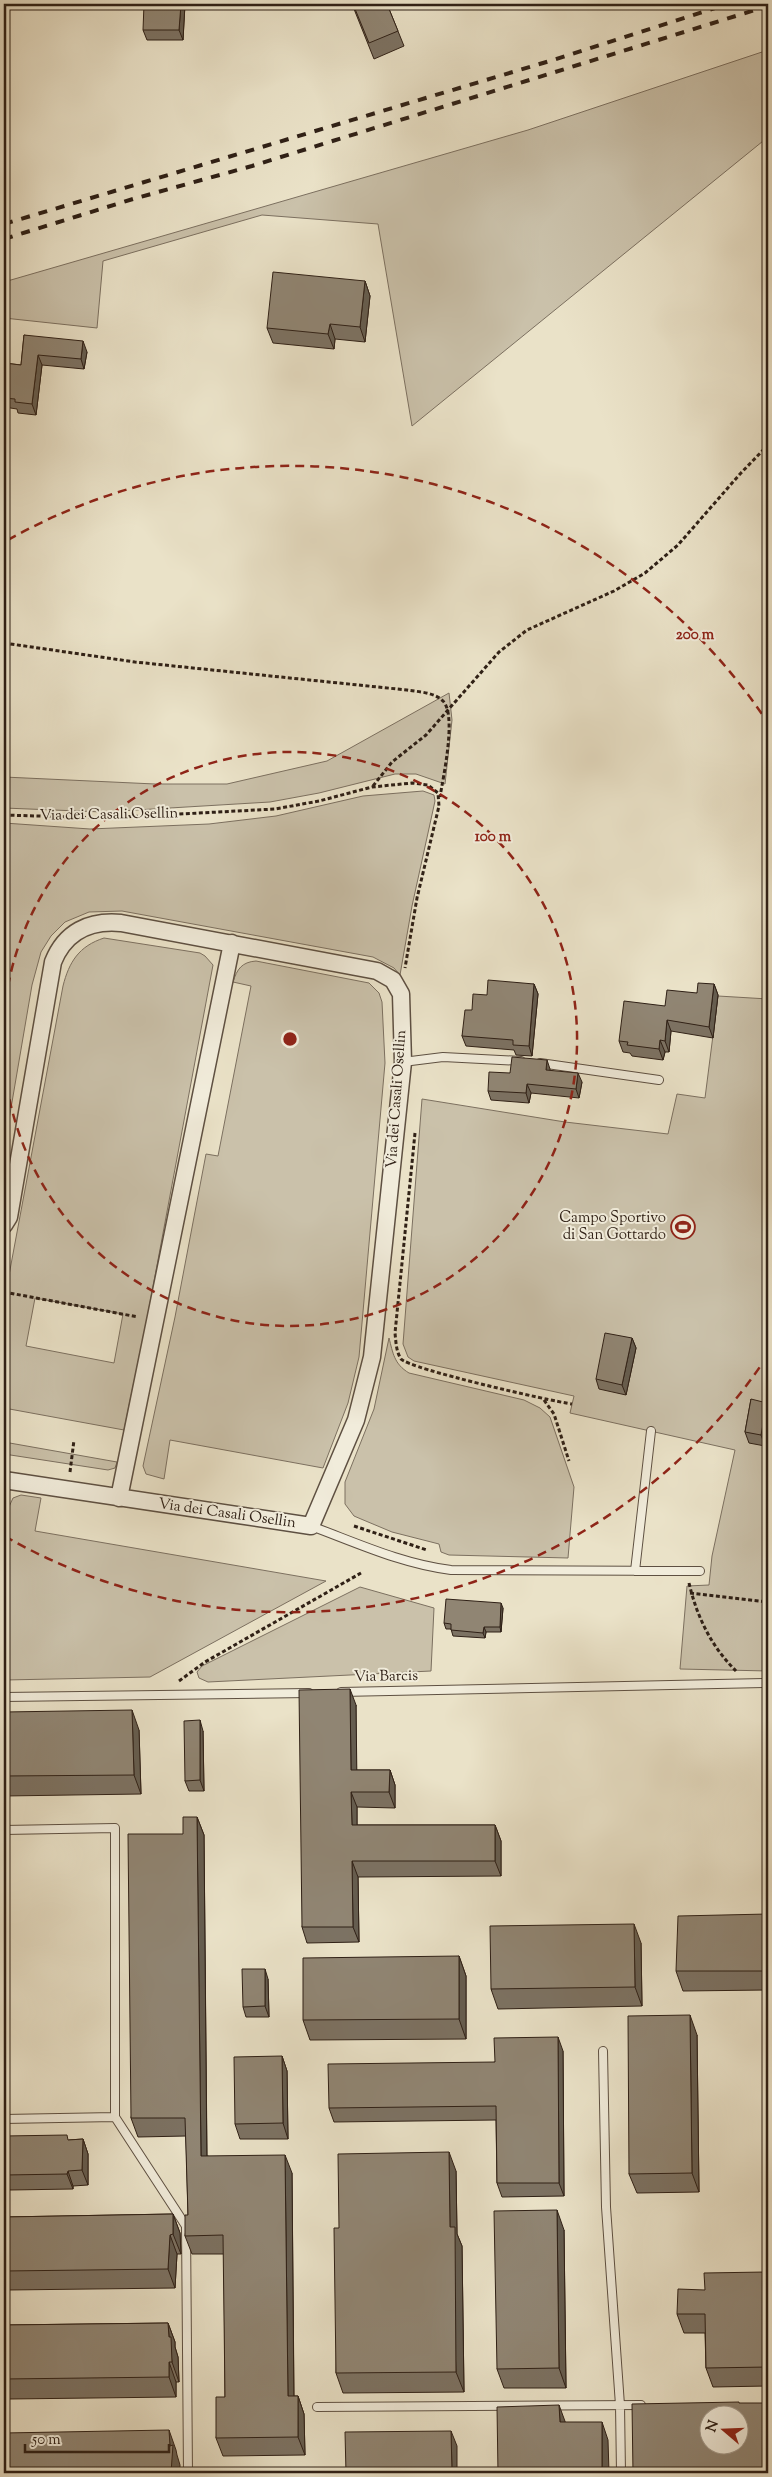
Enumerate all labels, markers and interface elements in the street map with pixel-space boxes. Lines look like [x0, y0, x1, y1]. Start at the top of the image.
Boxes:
text: 200 m [676, 625, 715, 646]
street label: Via dei Casali Osellin [39, 803, 179, 827]
text: 100 m [475, 827, 512, 848]
street label: Via dei Casali Osellin [382, 1029, 412, 1169]
centre of rings [281, 1030, 299, 1048]
place label: Campo Sportivo di San Gottardo [559, 1208, 666, 1246]
sports icon: Campo Sportivo di San Gottardo [670, 1214, 696, 1240]
street label: Via dei Casali Osellin [157, 1494, 297, 1534]
street label: Via Barcis [354, 1666, 418, 1688]
north arrow [700, 2404, 750, 2454]
text: N [702, 2418, 725, 2435]
scale bar [25, 2422, 169, 2454]
text: 50 m [31, 2430, 61, 2451]

